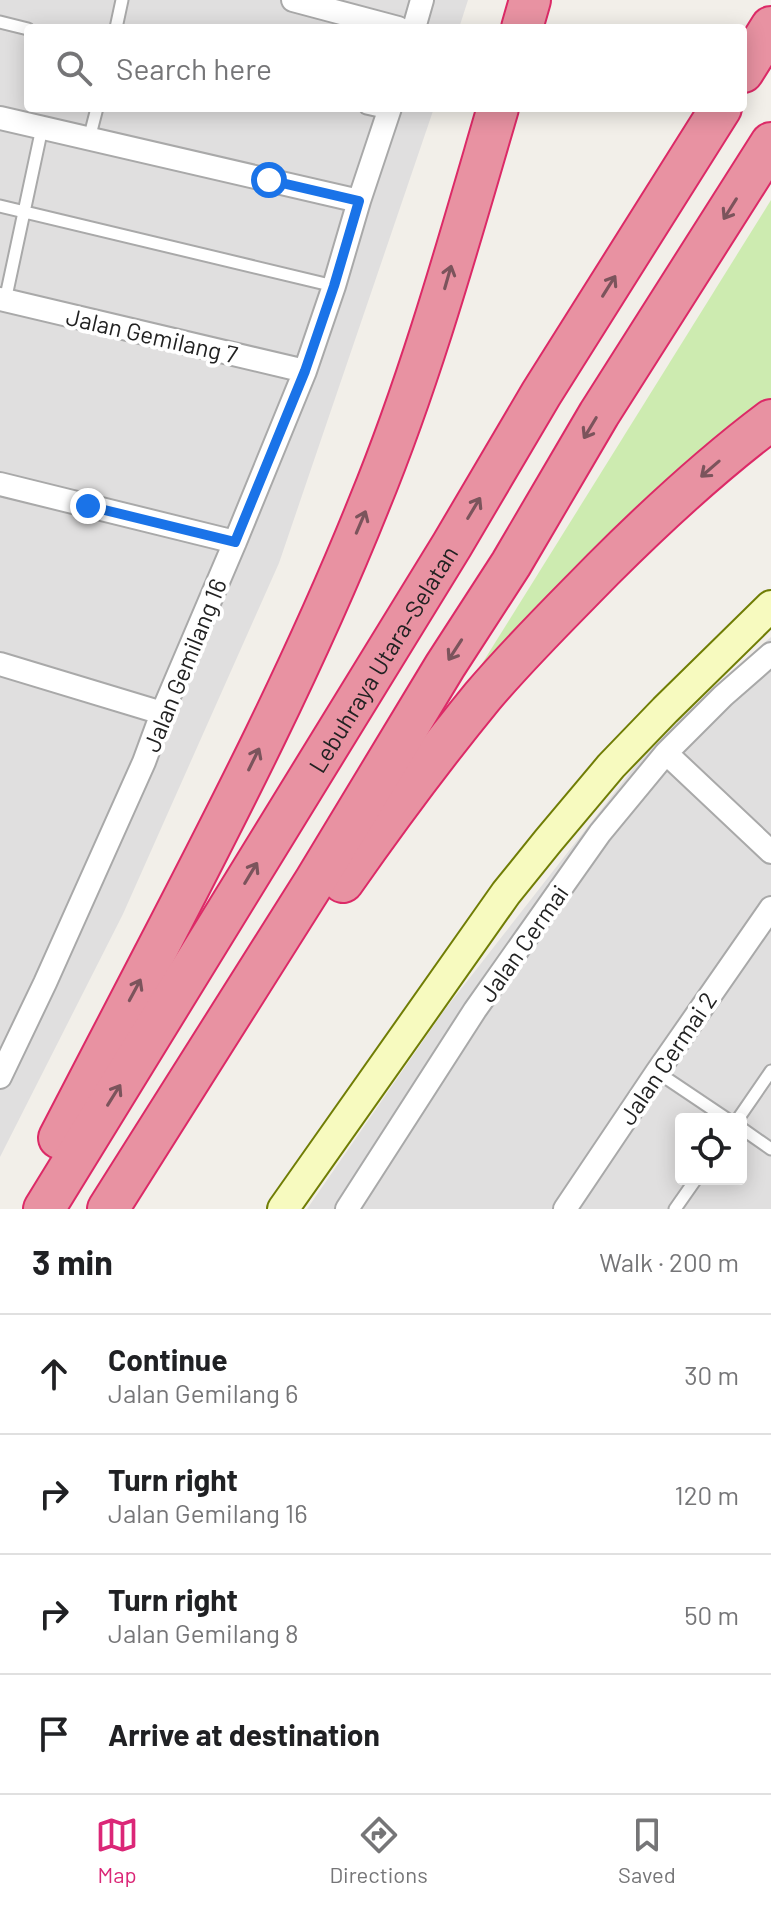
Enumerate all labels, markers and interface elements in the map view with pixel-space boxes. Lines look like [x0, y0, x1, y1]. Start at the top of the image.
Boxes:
search box [24, 24, 747, 112]
icon: search [52, 46, 96, 90]
text: Search here [116, 50, 272, 86]
route start [251, 162, 287, 198]
one-way arrow [722, 197, 738, 220]
one-way arrow [441, 265, 456, 291]
one-way arrow [601, 275, 617, 298]
street label: Jalan Gemilang 7 [64, 301, 240, 369]
one-way arrow [582, 416, 598, 439]
one-way arrow [700, 460, 721, 478]
route end [70, 488, 106, 524]
one-way arrow [466, 497, 482, 520]
one-way arrow [355, 511, 370, 535]
street label: Lebuhraya Utara–Selatan [302, 540, 463, 777]
street label: Jalan Gemilang 16 [136, 574, 232, 756]
one-way arrow [446, 638, 462, 661]
one-way arrow [247, 747, 262, 771]
one-way arrow [243, 862, 259, 885]
street label: Jalan Cermai [472, 879, 574, 1007]
one-way arrow [128, 979, 144, 1003]
street label: Jalan Cermai 2 [612, 986, 722, 1130]
one-way arrow [107, 1084, 123, 1107]
map controls [675, 1113, 747, 1185]
button: locate [675, 1113, 747, 1185]
text: 3 min [32, 1241, 113, 1282]
text: Walk · 200 m [599, 1246, 739, 1277]
text: Continue [108, 1341, 228, 1377]
icon: ahead [32, 1352, 76, 1396]
text: 30 m [684, 1359, 739, 1390]
text: Jalan Gemilang 6 [108, 1377, 298, 1408]
text: Turn right [108, 1461, 238, 1497]
icon: right [32, 1472, 76, 1516]
text: 120 m [675, 1479, 739, 1510]
text: Jalan Gemilang 16 [108, 1497, 308, 1528]
text: Turn right [108, 1581, 238, 1617]
icon: right [32, 1592, 76, 1636]
text: 50 m [684, 1599, 739, 1630]
text: Jalan Gemilang 8 [108, 1617, 299, 1648]
icon: arrive [32, 1712, 76, 1756]
text: Arrive at destination [108, 1716, 380, 1752]
tab: Map [95, 1813, 139, 1887]
tab: Directions [329, 1813, 428, 1887]
tab: Saved [618, 1813, 676, 1887]

